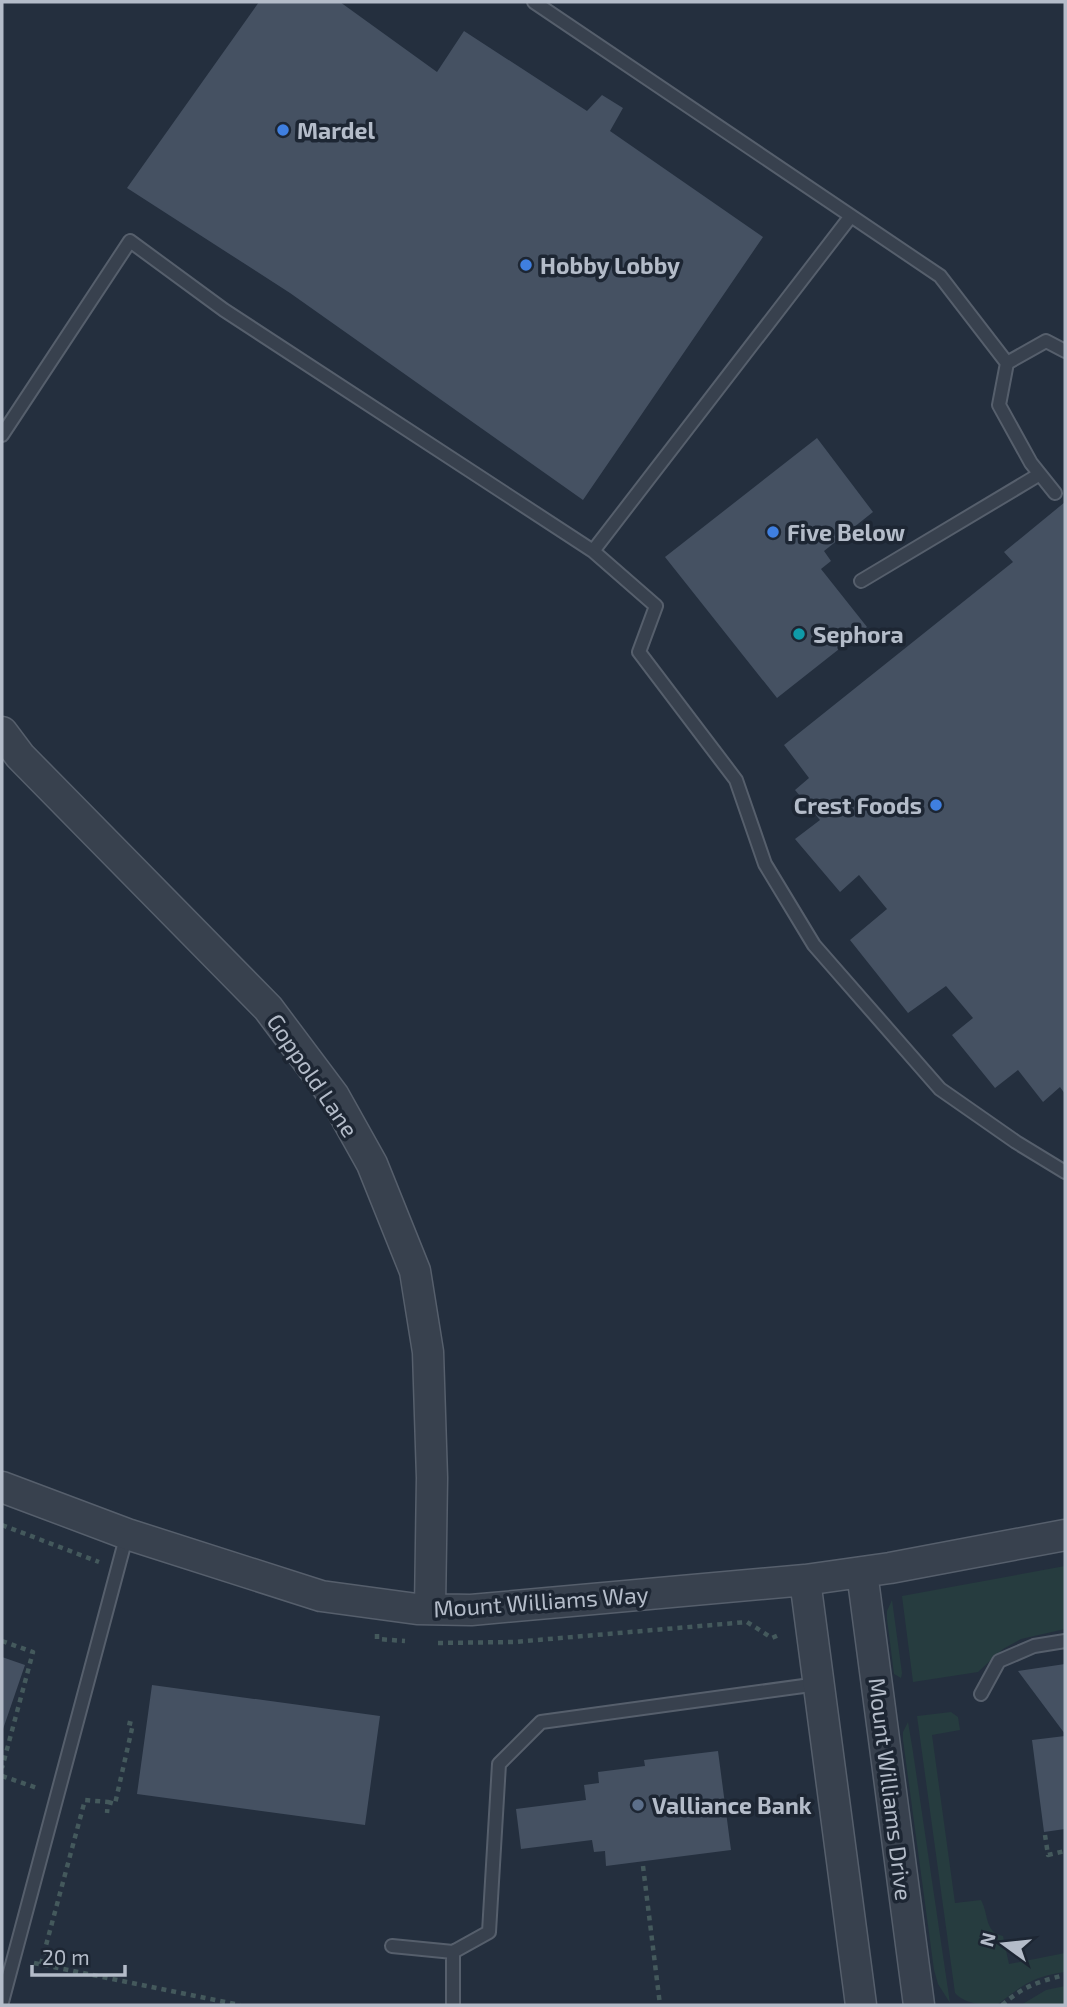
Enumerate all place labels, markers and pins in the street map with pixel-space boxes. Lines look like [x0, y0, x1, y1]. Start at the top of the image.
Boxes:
place label: Mardel [297, 116, 376, 144]
marker: Mardel [275, 122, 291, 138]
place label: Hobby Lobby [540, 251, 680, 279]
marker: Hobby Lobby [518, 257, 534, 273]
place label: Five Below [787, 518, 906, 546]
marker: Five Below [765, 524, 781, 540]
place label: Sephora [813, 620, 904, 648]
marker: Sephora [791, 626, 807, 642]
place label: Crest Foods [794, 791, 922, 819]
marker: Crest Foods [928, 797, 944, 813]
place label: Valliance Bank [652, 1791, 812, 1819]
marker: Valliance Bank [630, 1797, 646, 1813]

